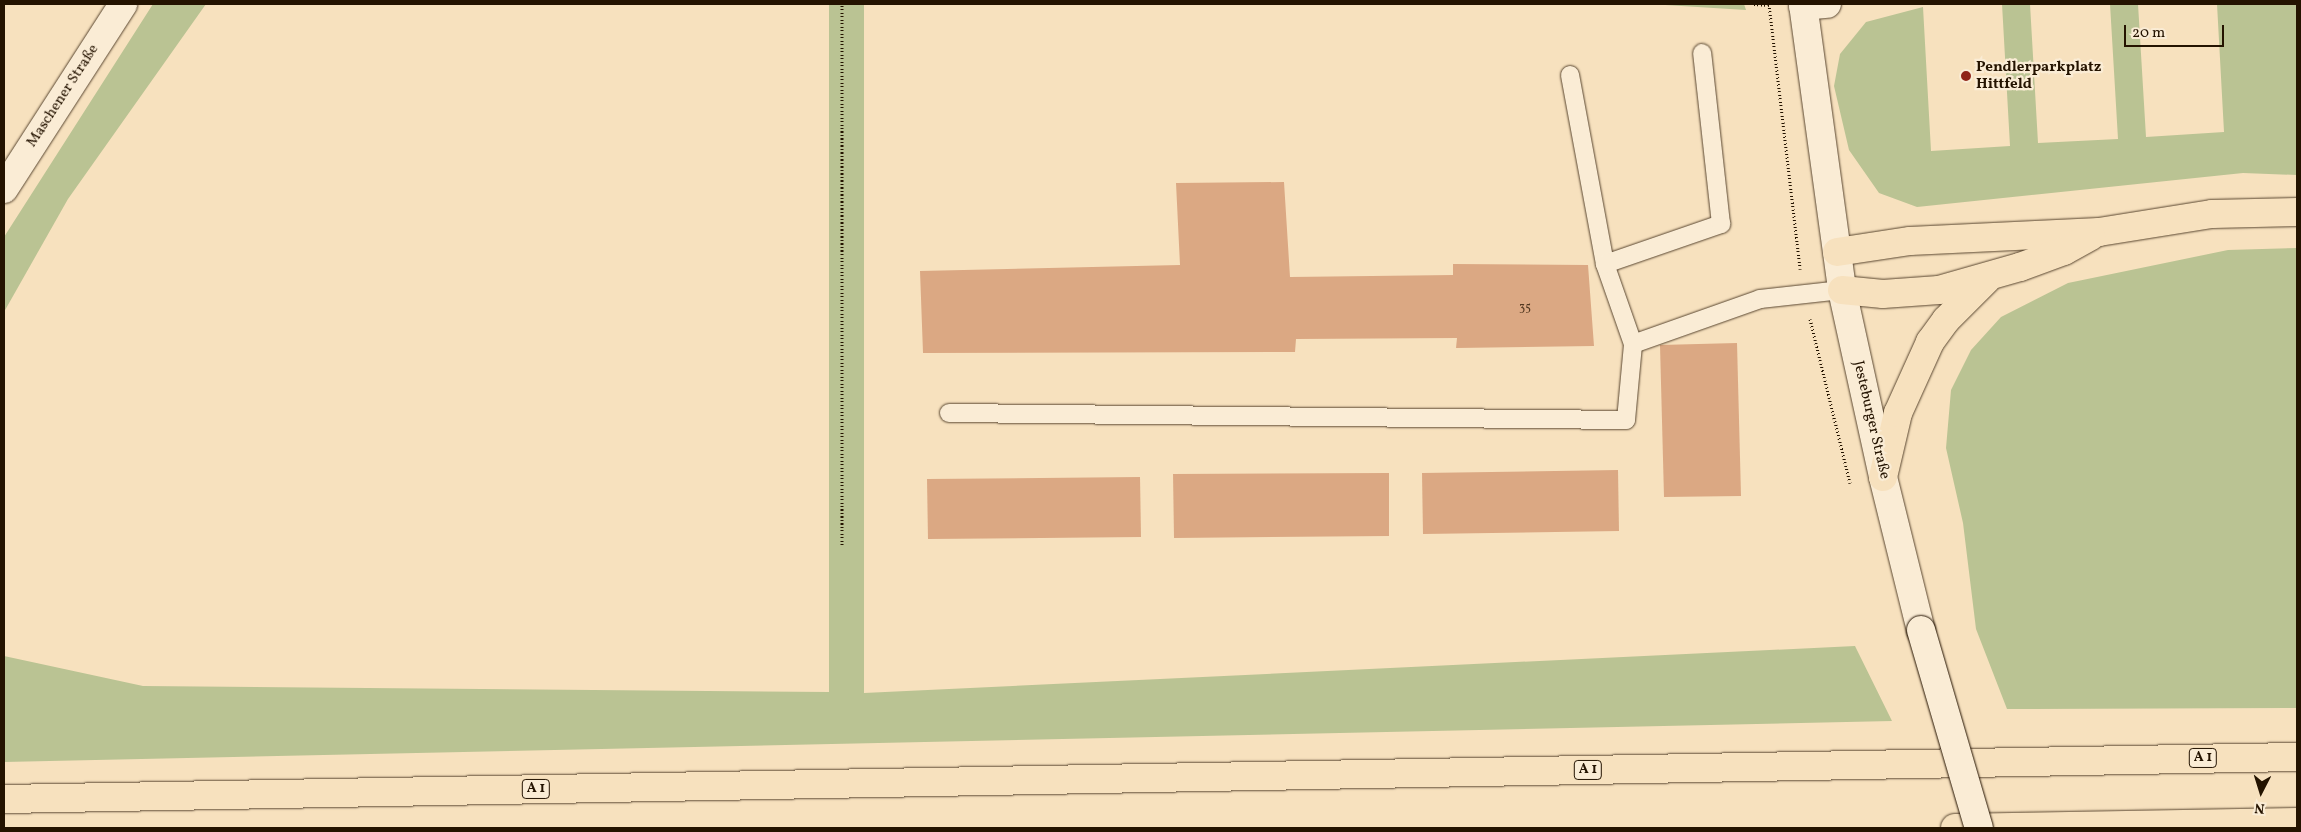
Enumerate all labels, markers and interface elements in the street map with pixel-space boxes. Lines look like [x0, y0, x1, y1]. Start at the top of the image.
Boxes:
scale bar [2126, 15, 2226, 47]
text: 20 m [2132, 23, 2165, 44]
street label: Maschener Straße [23, 41, 103, 151]
place label: Pendlerparkplatz Hittfeld [1976, 58, 2101, 93]
marker: Pendlerparkplatz Hittfeld [1960, 70, 1972, 82]
house number: 35 [1519, 302, 1531, 316]
street label: Jesteburger Straße [1849, 359, 1893, 481]
road number: A 1 [2188, 746, 2218, 770]
road number: A 1 [1573, 758, 1603, 782]
north arrow [2236, 767, 2286, 817]
road number: A 1 [521, 778, 551, 801]
text: N [2254, 798, 2266, 817]

